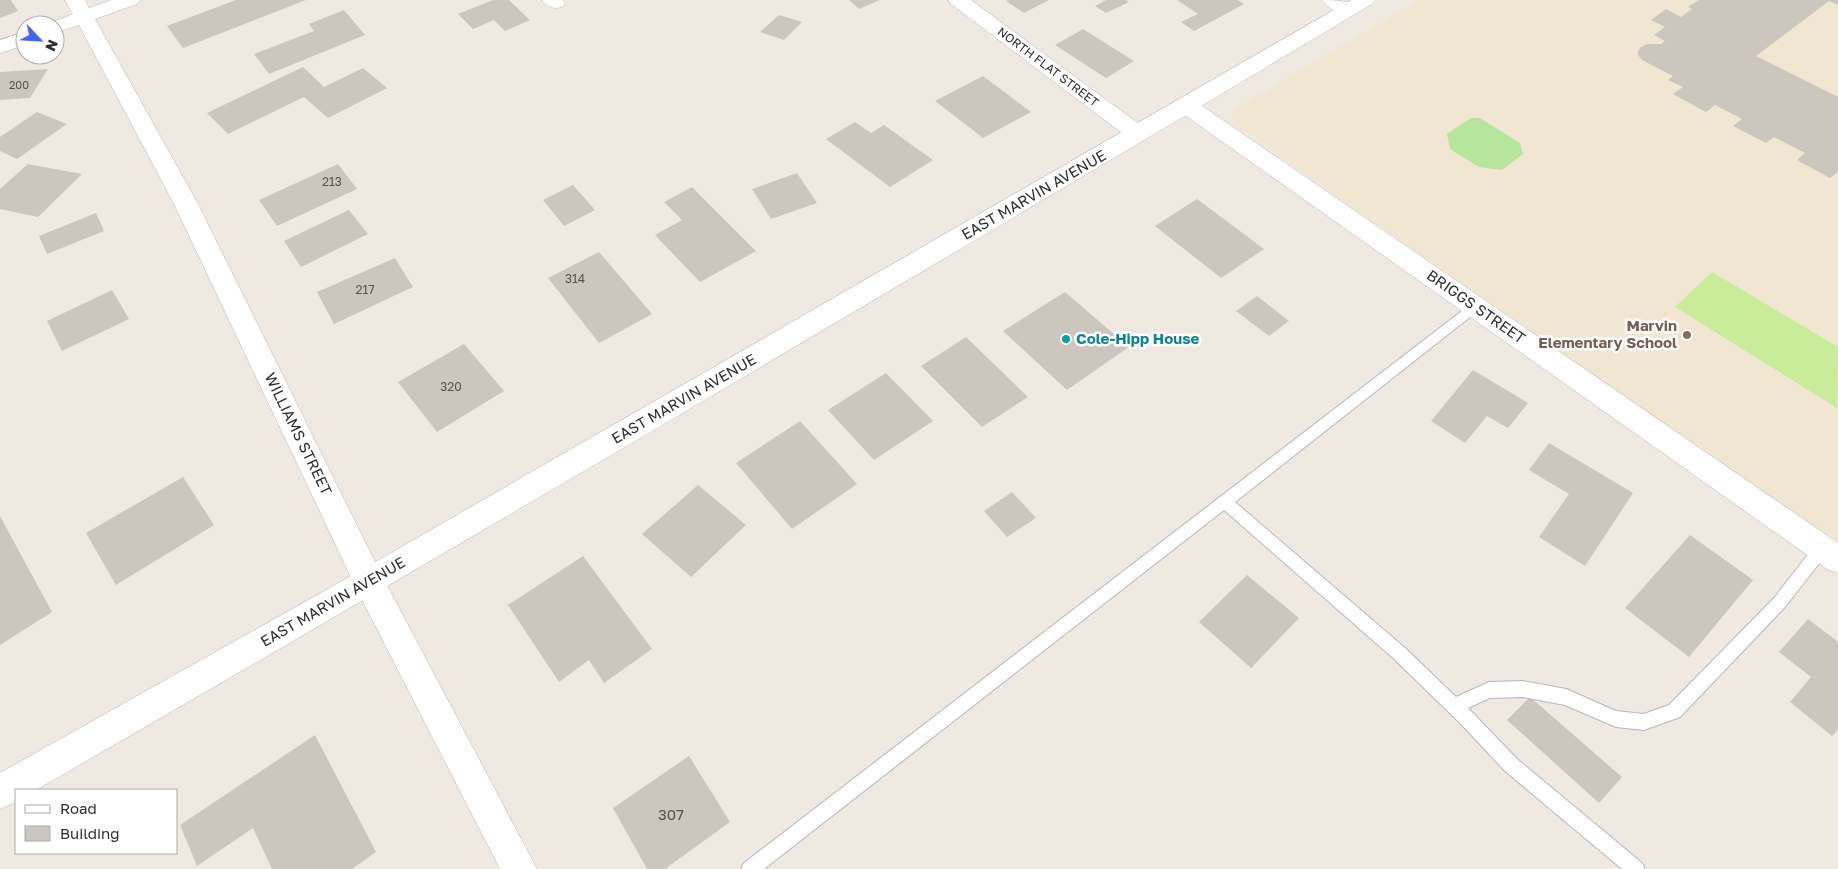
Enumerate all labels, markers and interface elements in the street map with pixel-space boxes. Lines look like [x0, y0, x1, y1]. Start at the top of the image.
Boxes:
north arrow [15, 15, 65, 65]
street label: NORTH FLAT STREET [995, 24, 1102, 110]
text: N [42, 37, 62, 54]
house number: 200 [9, 78, 29, 91]
street label: EAST MARVIN AVENUE [958, 145, 1109, 243]
house number: 213 [322, 174, 342, 189]
street label: BRIGGS STREET [1424, 265, 1529, 347]
house number: 314 [565, 271, 585, 286]
house number: 217 [355, 282, 375, 297]
place label: Marvin Elementary School [1538, 316, 1677, 351]
place label: Cole-Hipp House [1076, 329, 1200, 347]
marker: Marvin Elementary School [1681, 329, 1693, 341]
marker: Cole-Hipp House [1060, 333, 1072, 345]
street label: EAST MARVIN AVENUE [608, 349, 759, 447]
street label: WILLIAMS STREET [261, 369, 336, 498]
house number: 320 [440, 379, 462, 394]
street label: EAST MARVIN AVENUE [257, 552, 408, 650]
legend [15, 789, 178, 854]
text: Road [60, 799, 97, 817]
house number: 307 [658, 805, 684, 823]
text: Building [60, 824, 120, 842]

